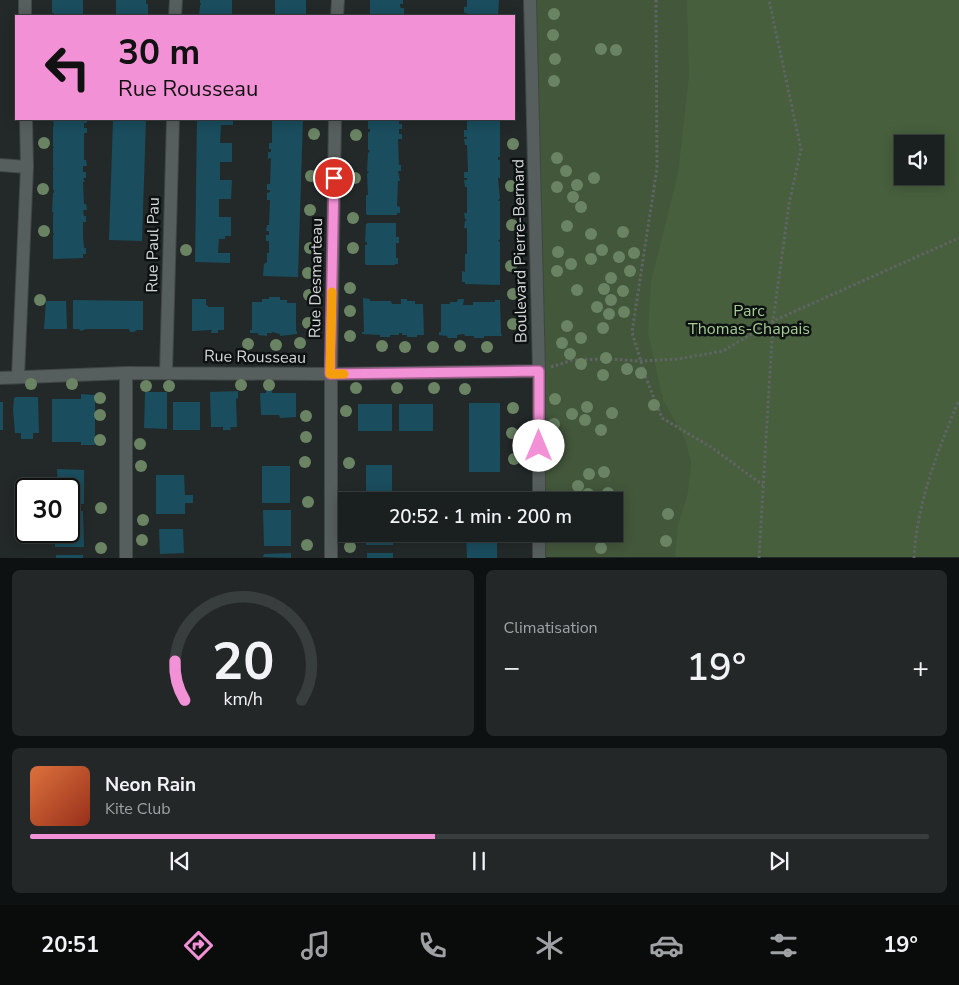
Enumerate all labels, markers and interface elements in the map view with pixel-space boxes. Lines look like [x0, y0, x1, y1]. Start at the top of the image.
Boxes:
text: 30 m [118, 29, 200, 76]
icon: left [35, 35, 100, 100]
text: Rue Rousseau [118, 74, 258, 104]
map controls [894, 135, 944, 185]
button: sound [894, 135, 944, 185]
pin [313, 157, 355, 199]
street label: Boulevard Pierre-Bernard [507, 159, 533, 343]
icon: arrive [320, 164, 348, 192]
street label: Rue Paul Pau [141, 197, 165, 293]
street label: Rue Desmarteau [304, 218, 328, 338]
park label: Parc Thomas-Chapais [688, 300, 810, 340]
street label: Rue Rousseau [204, 345, 306, 369]
position arrow [512, 419, 564, 471]
speed limit sign: 30 [15, 478, 80, 543]
text: 20:52 · 1 min · 200 m [389, 504, 572, 530]
text: Climatisation [504, 617, 598, 639]
text: 20 [212, 626, 274, 697]
text: 19° [686, 642, 746, 693]
text: − [504, 649, 520, 687]
text: + [912, 649, 929, 687]
text: km/h [223, 687, 262, 711]
text: Neon Rain [105, 772, 196, 798]
text: Kite Club [105, 798, 171, 820]
icon: previous [166, 847, 194, 875]
icon: pause [465, 847, 493, 875]
icon: next [765, 847, 793, 875]
icon: directions [181, 928, 216, 963]
icon: music [298, 928, 333, 963]
icon: phone [415, 928, 450, 963]
icon: climate [532, 928, 567, 963]
icon: car [649, 928, 684, 963]
icon: filters [766, 928, 801, 963]
text: 20:51 [41, 930, 99, 960]
text: 19° [883, 930, 918, 960]

